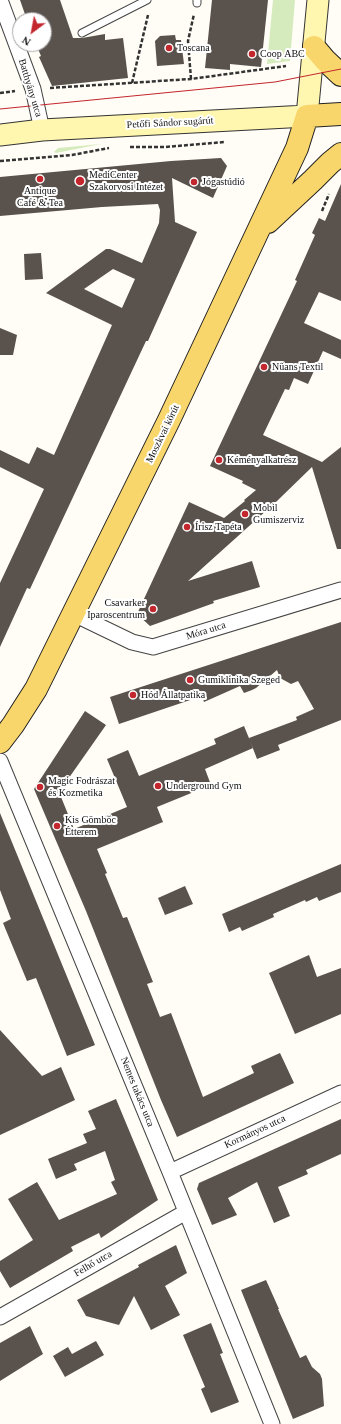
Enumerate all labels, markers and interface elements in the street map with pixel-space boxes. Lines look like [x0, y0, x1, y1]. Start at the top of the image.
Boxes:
north arrow [12, 12, 52, 52]
text: N [20, 34, 33, 49]
place label: Toscana [177, 42, 210, 54]
marker: Toscana [164, 43, 174, 53]
place label: Coop ABC [260, 48, 305, 60]
marker: Coop ABC [247, 49, 257, 59]
street label: Batthyány utca [15, 57, 45, 119]
street label: Petőfi Sándor sugárút [126, 115, 214, 131]
place label: MediCenter Szakorvosi Intézet [89, 169, 163, 192]
marker: Antique Café & Tea [35, 174, 45, 184]
marker: MediCenter Szakorvosi Intézet [74, 175, 86, 187]
place label: Jógastúdió [202, 176, 245, 188]
marker: Jógastúdió [189, 177, 199, 187]
place label: Antique Café & Tea [17, 185, 63, 208]
place label: Nüans Textil [272, 361, 323, 373]
marker: Nüans Textil [259, 362, 269, 372]
street label: Moszkvai körút [144, 403, 182, 465]
place label: Kéményalkatrész [227, 454, 296, 466]
marker: Kéményalkatrész [214, 455, 224, 465]
place label: Mobil Gumiszerviz [253, 502, 304, 526]
marker: Mobil Gumiszerviz [240, 509, 250, 519]
place label: Írisz Tapéta [195, 521, 242, 533]
marker: Írisz Tapéta [182, 522, 192, 532]
place label: Csavarker Iparoscentrum [87, 597, 145, 620]
marker: Csavarker Iparoscentrum [148, 604, 158, 614]
street label: Móra utca [185, 619, 227, 643]
place label: Gumiklinika Szeged [198, 674, 280, 686]
marker: Gumiklinika Szeged [185, 675, 195, 685]
place label: Hód Állatpatika [141, 689, 205, 701]
marker: Hód Állatpatika [128, 690, 138, 700]
place label: Magic Fodrászat és Kozmetika [48, 775, 115, 798]
place label: Underground Gym [166, 780, 242, 792]
marker: Underground Gym [153, 781, 163, 791]
marker: Magic Fodrászat és Kozmetika [35, 782, 45, 792]
place label: Kis Gömböc Étterem [65, 814, 116, 838]
marker: Kis Gömböc Étterem [52, 821, 62, 831]
street label: Nemes takács utca [117, 1055, 157, 1129]
street label: Kormányos utca [223, 1113, 287, 1151]
street label: Felhő utca [72, 1248, 114, 1280]

